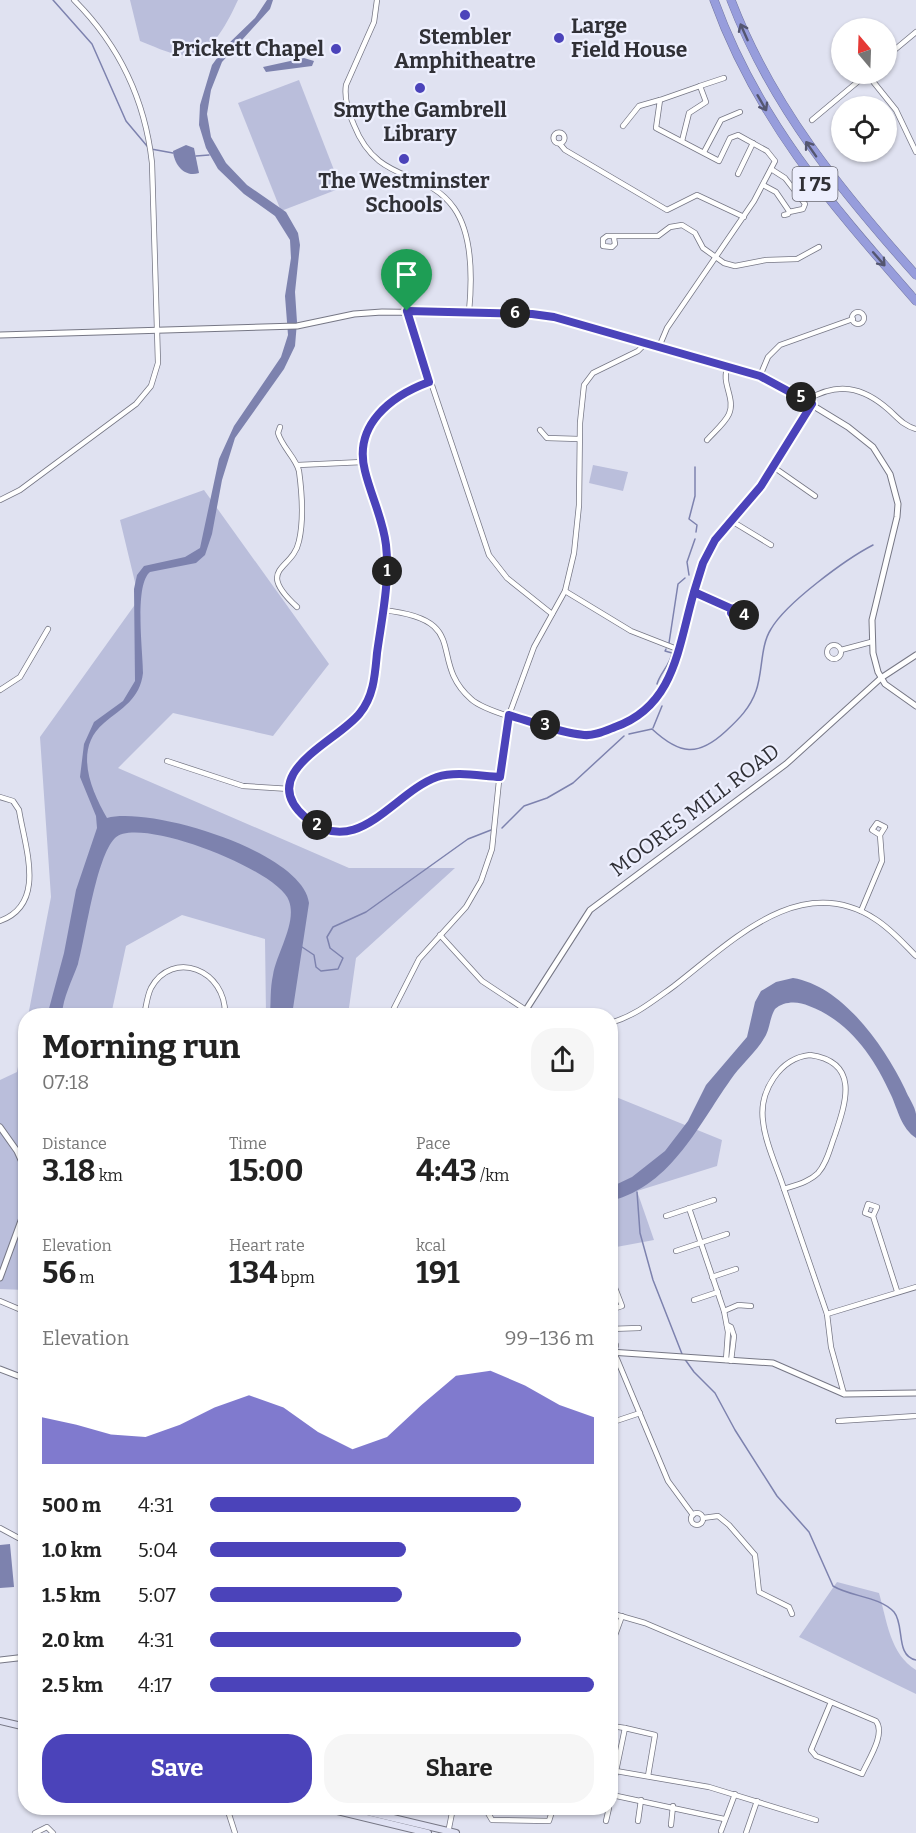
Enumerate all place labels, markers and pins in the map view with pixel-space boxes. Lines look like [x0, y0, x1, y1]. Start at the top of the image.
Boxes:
marker: Stembler Amphitheatre [458, 8, 472, 22]
place label: Large Field House [571, 13, 687, 63]
place label: Stembler Amphitheatre [394, 24, 536, 74]
marker: Large Field House [552, 31, 566, 45]
place label: Prickett Chapel [172, 36, 324, 62]
marker: Prickett Chapel [329, 42, 343, 56]
marker: Smythe Gambrell Library [413, 81, 427, 95]
place label: Smythe Gambrell Library [333, 97, 507, 147]
marker: The Westminster Schools [397, 152, 411, 166]
place label: The Westminster Schools [318, 168, 490, 218]
pin [381, 249, 432, 311]
pin: 6 [500, 298, 530, 328]
pin: 5 [786, 382, 816, 412]
pin: 1 [372, 556, 402, 586]
pin: 4 [729, 600, 759, 630]
pin: 3 [530, 710, 560, 740]
pin: 2 [302, 810, 332, 840]

